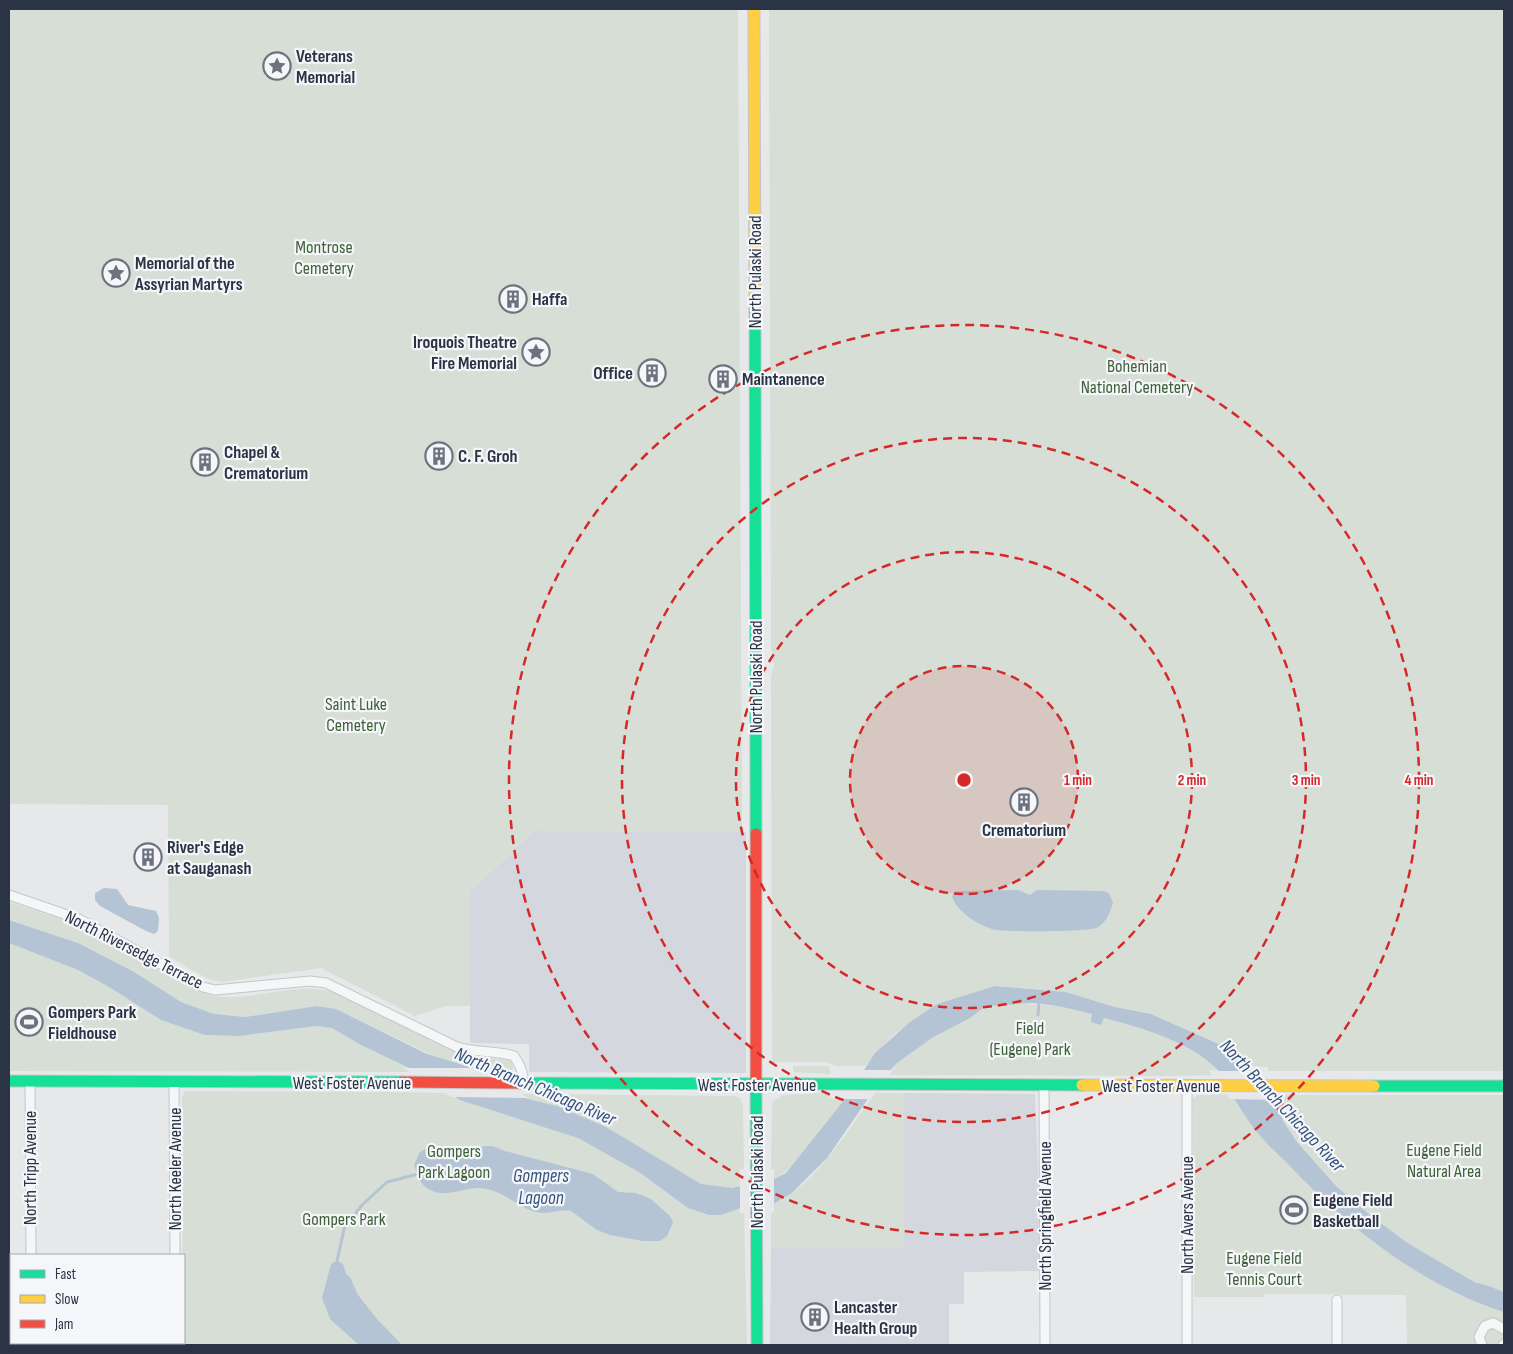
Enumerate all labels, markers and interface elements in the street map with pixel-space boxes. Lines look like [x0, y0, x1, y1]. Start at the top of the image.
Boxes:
place label: Veterans Memorial [296, 46, 355, 88]
place icon: Veterans Memorial [262, 51, 292, 81]
street label: North Pulaski Road [745, 215, 766, 329]
park label: Montrose Cemetery [294, 237, 354, 279]
place label: Memorial of the Assyrian Martyrs [134, 253, 243, 295]
place icon: Memorial of the Assyrian Martyrs [101, 258, 131, 288]
building icon: Haffa [498, 284, 528, 314]
place label: Haffa [532, 289, 567, 310]
place label: Iroquois Theatre Fire Memorial [413, 332, 517, 374]
place icon: Iroquois Theatre Fire Memorial [521, 337, 551, 367]
park label: Bohemian National Cemetery [1081, 356, 1193, 398]
building icon: Office [637, 358, 667, 388]
place label: Office [593, 363, 633, 384]
building icon: Maintanence [708, 364, 738, 394]
place label: Maintanence [742, 369, 825, 390]
building icon: C. F. Groh [424, 441, 454, 471]
place label: Chapel & Crematorium [224, 442, 308, 484]
place label: C. F. Groh [458, 446, 518, 467]
building icon: Chapel & Crematorium [190, 447, 220, 477]
street label: North Pulaski Road [746, 620, 767, 734]
park label: Saint Luke Cemetery [325, 694, 387, 736]
centre of rings [955, 771, 973, 789]
text: 1 min [1064, 771, 1092, 790]
text: 2 min [1178, 771, 1206, 790]
text: 3 min [1292, 771, 1320, 790]
text: 4 min [1405, 771, 1433, 790]
building icon: Crematorium [1009, 787, 1039, 817]
place label: Crematorium [982, 820, 1066, 841]
place label: River's Edge at Sauganash [167, 837, 252, 879]
building icon: River's Edge at Sauganash [133, 842, 163, 872]
street label: North Riversedge Terrace [62, 906, 206, 994]
place label: Gompers Park Fieldhouse [48, 1002, 137, 1044]
sports icon: Gompers Park Fieldhouse [14, 1007, 44, 1037]
park label: Field (Eugene) Park [989, 1018, 1071, 1060]
water label: North Branch Chicago River [1215, 1035, 1350, 1177]
water label: North Branch Chicago River [451, 1043, 620, 1132]
street label: West Foster Avenue [293, 1073, 411, 1094]
street label: West Foster Avenue [698, 1075, 816, 1096]
street label: West Foster Avenue [1102, 1076, 1220, 1097]
street label: North Keeler Avenue [165, 1107, 186, 1231]
street label: North Tripp Avenue [20, 1111, 41, 1225]
street label: North Pulaski Road [747, 1115, 768, 1229]
park label: Eugene Field Natural Area [1406, 1140, 1482, 1182]
park label: Gompers Park Lagoon [418, 1141, 490, 1183]
street label: North Springfield Avenue [1035, 1141, 1056, 1291]
street label: North Avers Avenue [1177, 1156, 1198, 1274]
water label: Gompers Lagoon [513, 1165, 569, 1210]
place label: Eugene Field Basketball [1313, 1190, 1393, 1232]
sports icon: Eugene Field Basketball [1279, 1195, 1309, 1225]
park label: Gompers Park [302, 1209, 386, 1230]
park label: Eugene Field Tennis Court [1226, 1248, 1302, 1290]
legend [10, 1254, 185, 1344]
text: Fast [55, 1265, 77, 1284]
text: Slow [55, 1290, 79, 1309]
place label: Lancaster Health Group [834, 1297, 918, 1339]
building icon: Lancaster Health Group [800, 1302, 830, 1332]
text: Jam [54, 1315, 73, 1334]

